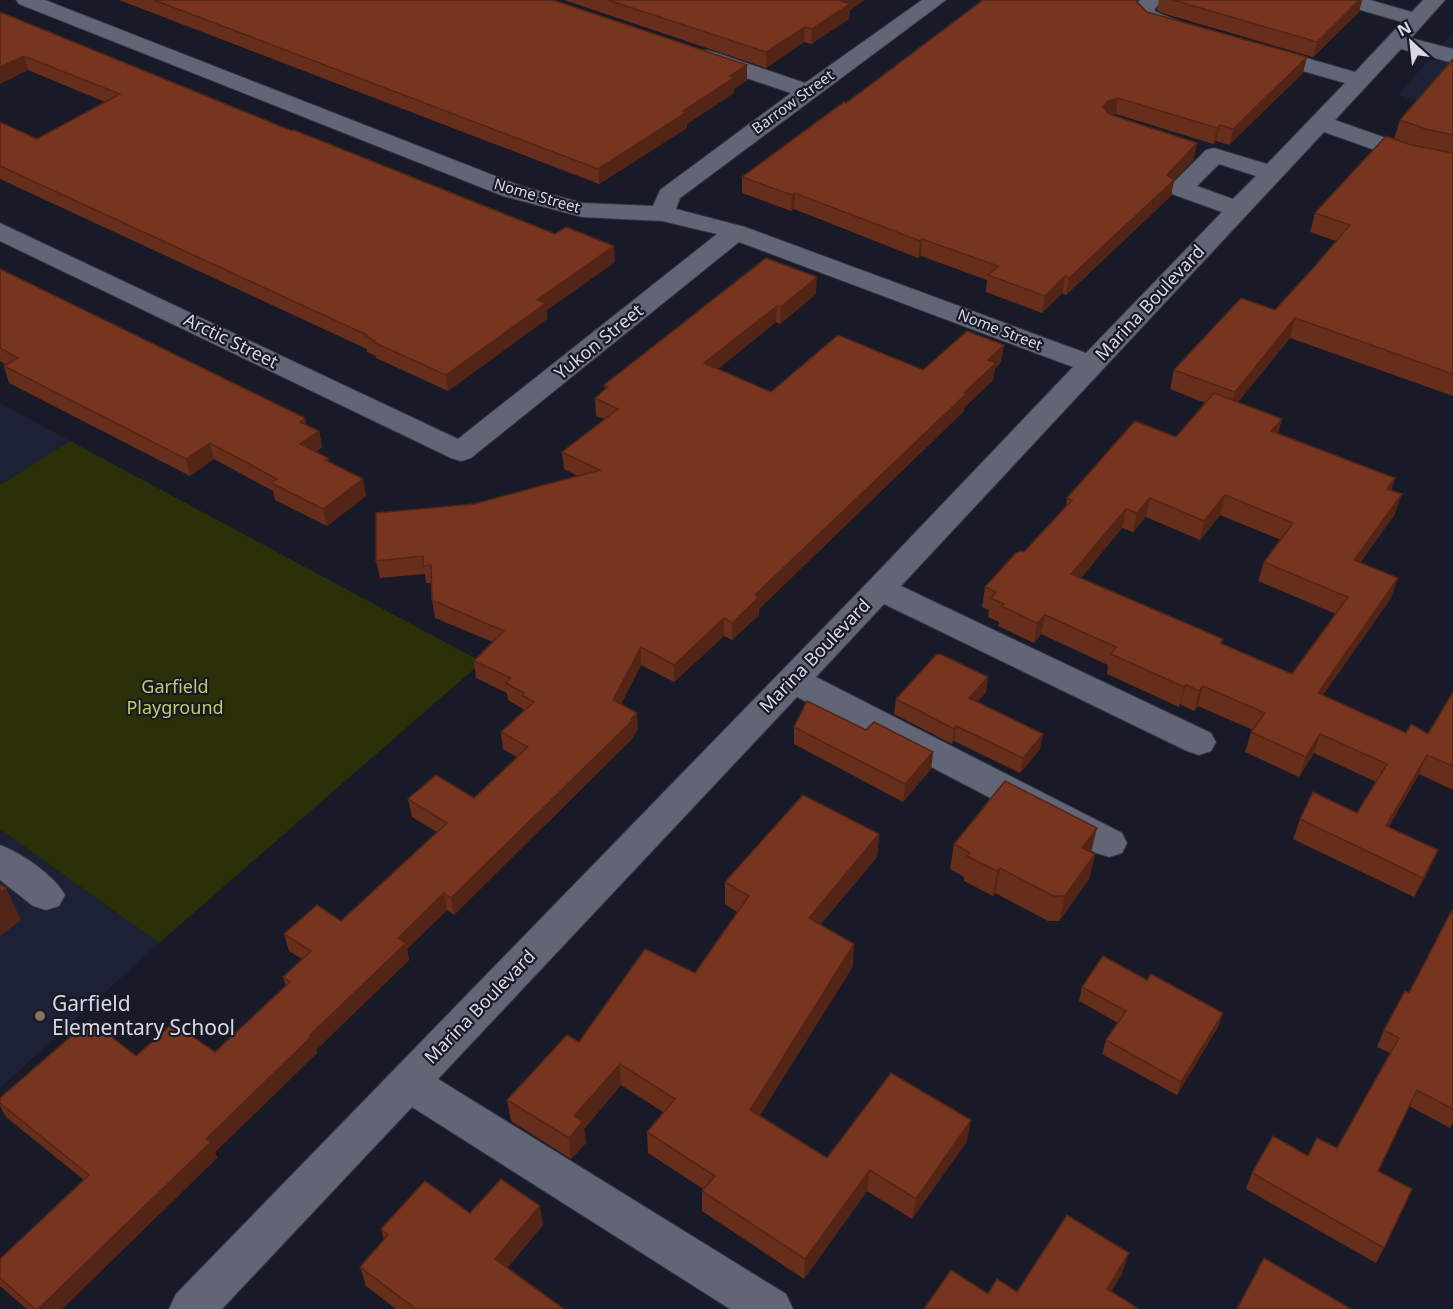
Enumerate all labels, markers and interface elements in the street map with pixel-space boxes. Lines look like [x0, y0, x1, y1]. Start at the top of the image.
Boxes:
north arrow [1381, 12, 1441, 72]
text: N [1393, 16, 1415, 41]
street label: Barrow Street [747, 64, 838, 138]
street label: Nome Street [492, 173, 583, 217]
street label: Marina Boulevard [1089, 239, 1209, 365]
street label: Yukon Street [549, 298, 648, 384]
street label: Nome Street [955, 304, 1046, 355]
street label: Arctic Street [180, 307, 283, 373]
street label: Marina Boulevard [754, 593, 875, 718]
park label: Garfield Playground [126, 674, 224, 719]
street label: Marina Boulevard [419, 944, 540, 1069]
place label: Garfield Elementary School [52, 989, 235, 1041]
marker: Garfield Elementary School [33, 1009, 47, 1023]

